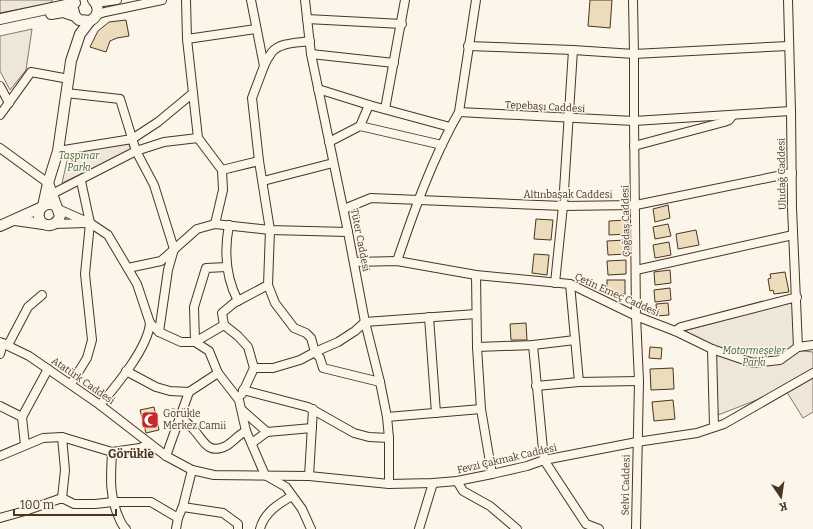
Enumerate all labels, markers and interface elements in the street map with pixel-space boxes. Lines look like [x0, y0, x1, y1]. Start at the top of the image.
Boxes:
street label: Tepebaşı Caddesi [505, 99, 585, 115]
street label: Uludağ Caddesi [774, 138, 789, 210]
park label: Taşpınar Parkı [59, 150, 100, 174]
street label: Çağdaş Caddesi [618, 185, 633, 257]
street label: Altınbaşak Caddesi [524, 189, 612, 201]
street label: Tüter Caddesi [348, 207, 372, 273]
street label: Çetin Emeç Caddesi [573, 271, 661, 319]
park label: Motormeşeler Parkı [723, 345, 786, 369]
street label: Atatürk Caddesi [49, 355, 117, 407]
place label: Görükle Merkez Camii [163, 408, 226, 432]
mosque icon: Görükle Merkez Camii [140, 410, 160, 430]
street label: Fevzi Çakmak Caddesi [456, 442, 558, 476]
district label: Görükle [108, 447, 154, 461]
street label: Selvi Caddesi [619, 454, 633, 516]
north arrow [761, 477, 801, 517]
scale bar [14, 491, 116, 517]
text: 100 m [20, 498, 55, 512]
text: K [778, 499, 788, 514]

